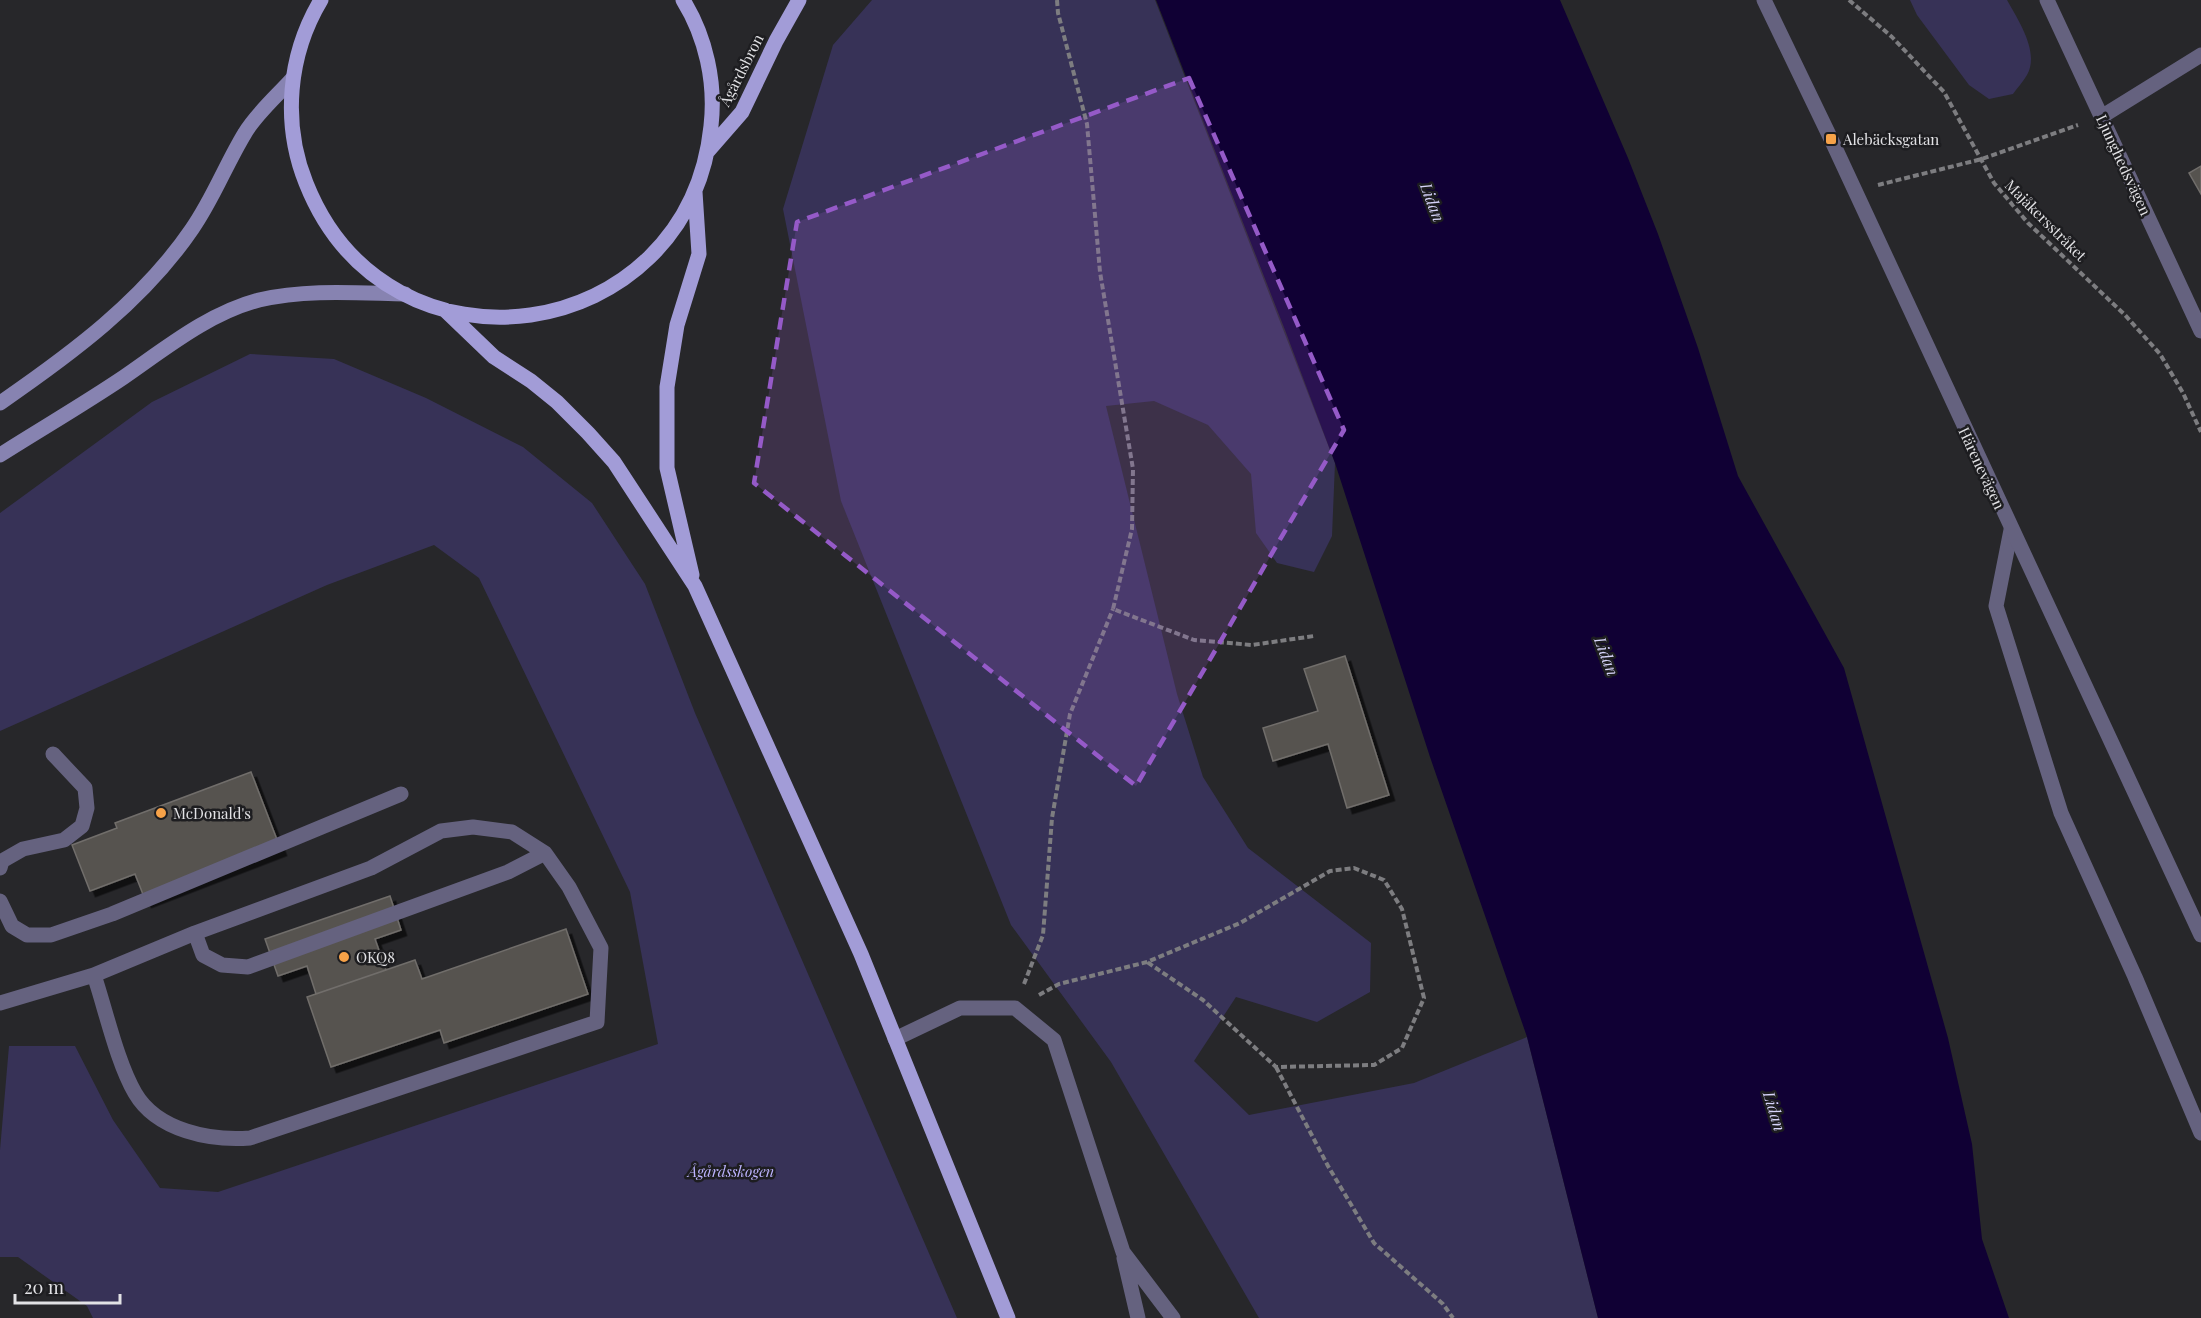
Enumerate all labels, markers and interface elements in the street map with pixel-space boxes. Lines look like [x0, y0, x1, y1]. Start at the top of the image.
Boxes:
street label: Ågårdsbron [714, 30, 768, 110]
street label: Ljunghedsvägen [2092, 111, 2156, 219]
place label: Alebäcksgatan [1842, 129, 1939, 149]
marker: Alebäcksgatan [1824, 132, 1838, 146]
street label: Majåkersstråket [2001, 175, 2092, 266]
water label: Lidan [1416, 178, 1450, 225]
street label: Härenevägen [1954, 424, 2010, 512]
water label: Lidan [1590, 632, 1624, 679]
place label: McDonald's [173, 803, 251, 823]
marker: McDonald's [154, 806, 168, 820]
place label: OKQ8 [356, 947, 395, 967]
marker: OKQ8 [337, 950, 351, 964]
water label: Lidan [1759, 1088, 1791, 1133]
park label: Ågårdsskogen [686, 1161, 774, 1181]
scale bar [15, 1267, 120, 1305]
text: 20 m [24, 1275, 64, 1299]

